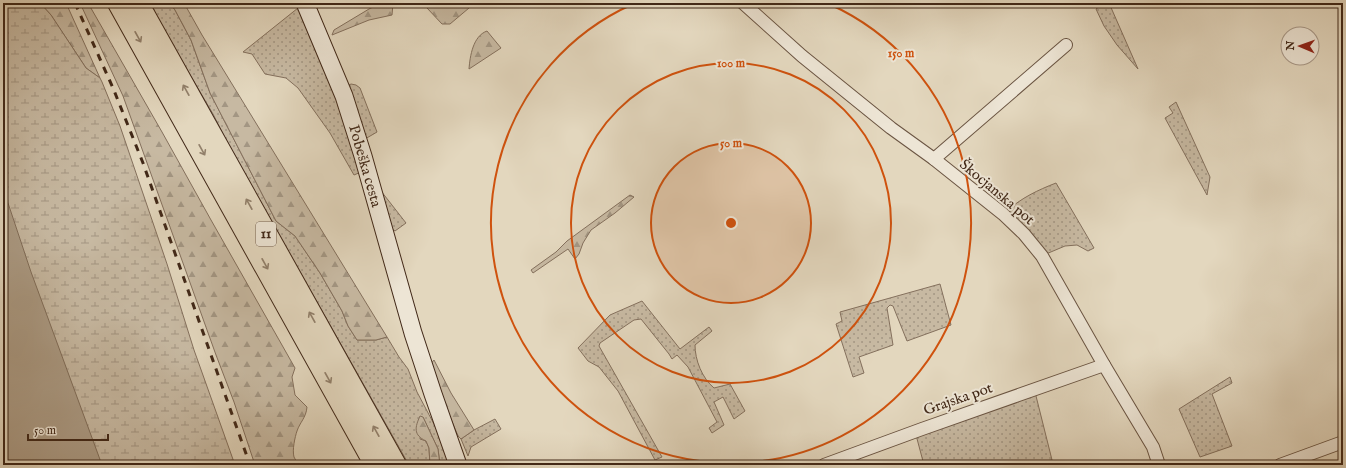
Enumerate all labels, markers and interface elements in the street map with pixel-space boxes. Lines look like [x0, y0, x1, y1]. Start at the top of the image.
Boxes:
north arrow [1280, 26, 1320, 66]
one-way arrow [135, 31, 143, 43]
text: N [1284, 40, 1298, 52]
text: 150 m [888, 46, 915, 61]
text: 100 m [717, 56, 746, 71]
one-way arrow [182, 84, 189, 96]
street label: Pobeška cesta [344, 123, 386, 210]
text: 50 m [720, 136, 743, 151]
one-way arrow [198, 144, 206, 156]
street label: Škocjanska pot [955, 155, 1039, 229]
one-way arrow [245, 198, 253, 210]
centre of rings [724, 216, 738, 230]
road number: 11 [256, 222, 276, 246]
one-way arrow [262, 258, 269, 270]
one-way arrow [308, 311, 316, 323]
one-way arrow [325, 372, 332, 384]
street label: Grajska pot [921, 378, 995, 420]
scale bar [28, 416, 108, 442]
text: 50 m [34, 423, 56, 438]
one-way arrow [371, 425, 379, 437]

